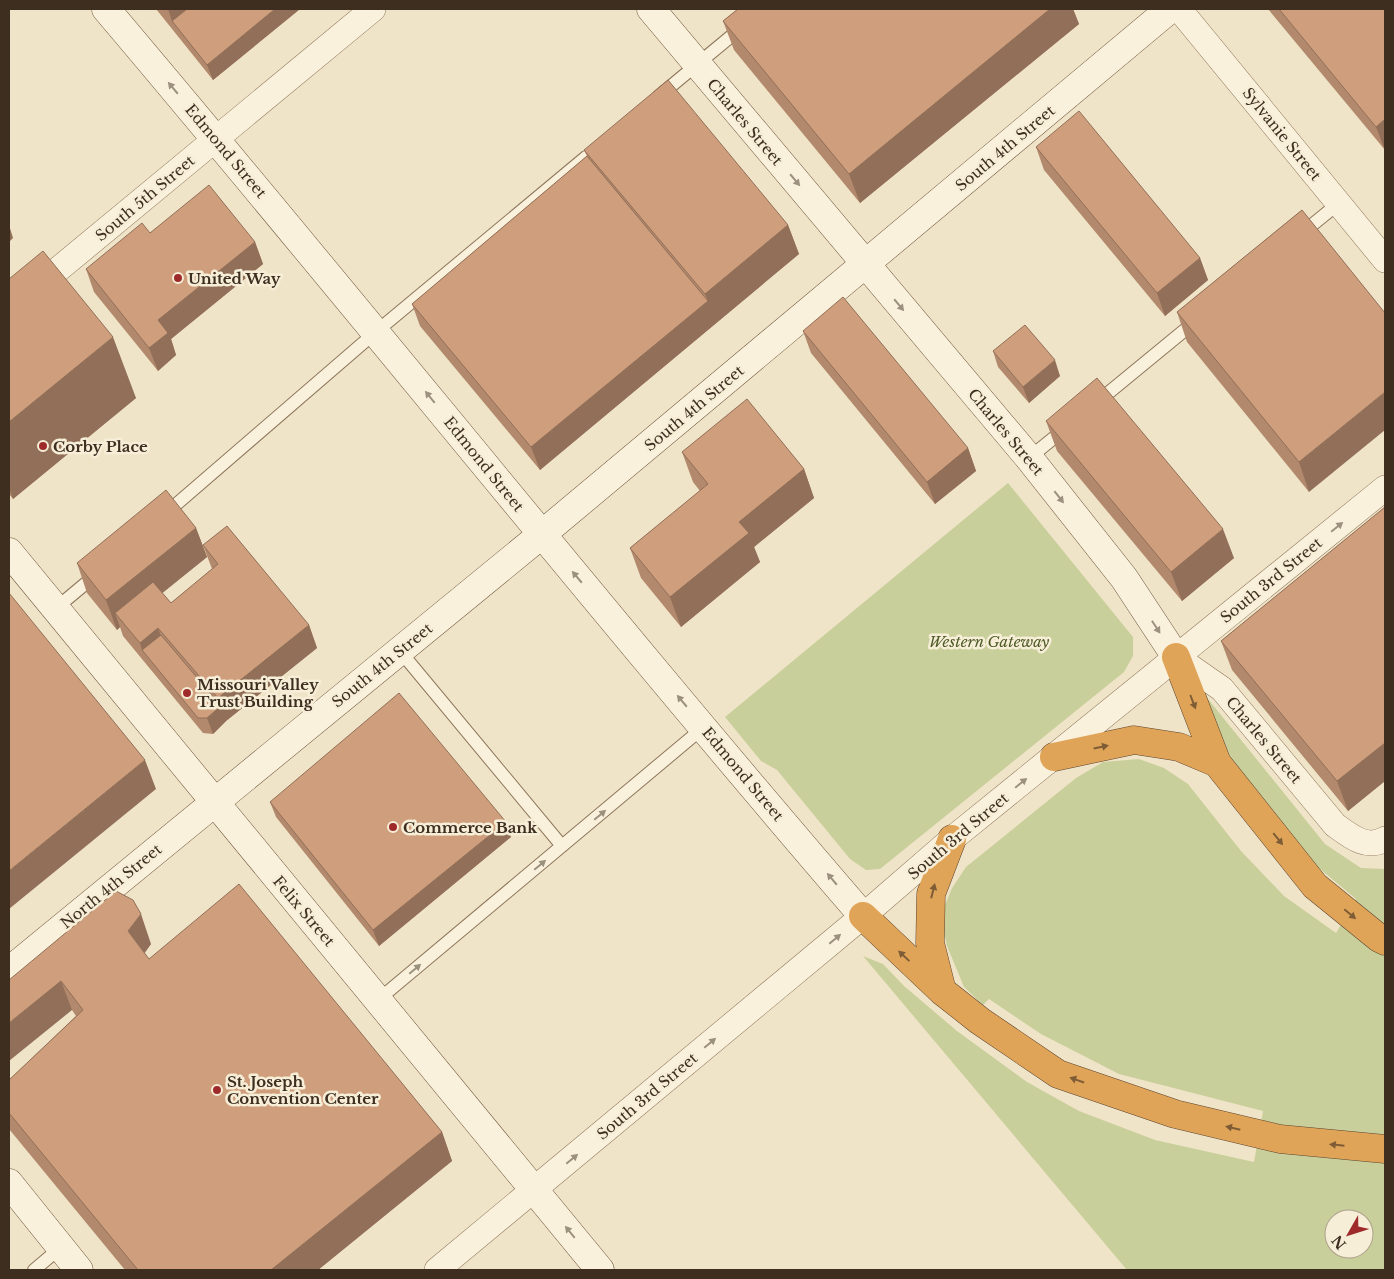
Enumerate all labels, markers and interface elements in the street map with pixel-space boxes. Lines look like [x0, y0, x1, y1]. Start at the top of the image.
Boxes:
street label: Charles Street [703, 75, 787, 170]
one-way arrow [168, 82, 179, 95]
street label: Sylvanie Street [1239, 84, 1326, 185]
street label: Edmond Street [181, 100, 271, 202]
street label: South 4th Street [951, 101, 1059, 195]
street label: South 5th Street [91, 151, 199, 245]
one-way arrow [789, 173, 800, 186]
place label: United Way [188, 269, 281, 288]
marker: United Way [172, 272, 184, 284]
one-way arrow [894, 298, 905, 311]
street label: South 4th Street [640, 361, 748, 455]
street label: Charles Street [964, 385, 1048, 480]
one-way arrow [424, 391, 435, 404]
street label: Edmond Street [440, 413, 528, 516]
place label: Corby Place [53, 437, 148, 456]
marker: Corby Place [37, 440, 49, 452]
one-way arrow [1054, 490, 1065, 503]
one-way arrow [1331, 521, 1344, 532]
street label: South 3rd Street [1216, 533, 1326, 627]
one-way arrow [571, 572, 583, 584]
street label: South 4th Street [328, 618, 436, 711]
one-way arrow [1151, 620, 1161, 634]
park label: Western Gateway [929, 632, 1050, 651]
place label: Missouri Valley Trust Building [197, 675, 319, 711]
marker: Missouri Valley Trust Building [181, 687, 193, 699]
street label: Charles Street [1222, 693, 1306, 788]
one-way arrow [1190, 695, 1198, 709]
one-way arrow [676, 696, 688, 708]
street label: Edmond Street [698, 723, 788, 825]
one-way arrow [1094, 742, 1110, 750]
one-way arrow [1014, 778, 1027, 789]
street label: South 3rd Street [904, 788, 1012, 884]
one-way arrow [593, 809, 606, 820]
place label: Commerce Bank [403, 818, 538, 837]
marker: Commerce Bank [387, 821, 399, 833]
one-way arrow [1272, 832, 1283, 845]
street label: North 4th Street [57, 839, 166, 933]
one-way arrow [533, 859, 546, 870]
street label: Felix Street [269, 872, 339, 950]
one-way arrow [826, 873, 837, 886]
one-way arrow [930, 884, 938, 899]
one-way arrow [1343, 909, 1356, 920]
one-way arrow [829, 934, 842, 945]
one-way arrow [898, 950, 910, 962]
one-way arrow [408, 963, 421, 974]
one-way arrow [704, 1038, 717, 1049]
street label: South 3rd Street [593, 1048, 701, 1144]
place label: St. Joseph Convention Center [227, 1072, 379, 1108]
one-way arrow [1070, 1076, 1085, 1083]
marker: St. Joseph Convention Center [211, 1084, 223, 1096]
one-way arrow [1225, 1124, 1240, 1132]
one-way arrow [1328, 1141, 1344, 1149]
one-way arrow [566, 1153, 579, 1164]
north arrow [1324, 1209, 1374, 1259]
one-way arrow [564, 1226, 575, 1239]
text: N [1328, 1231, 1350, 1253]

